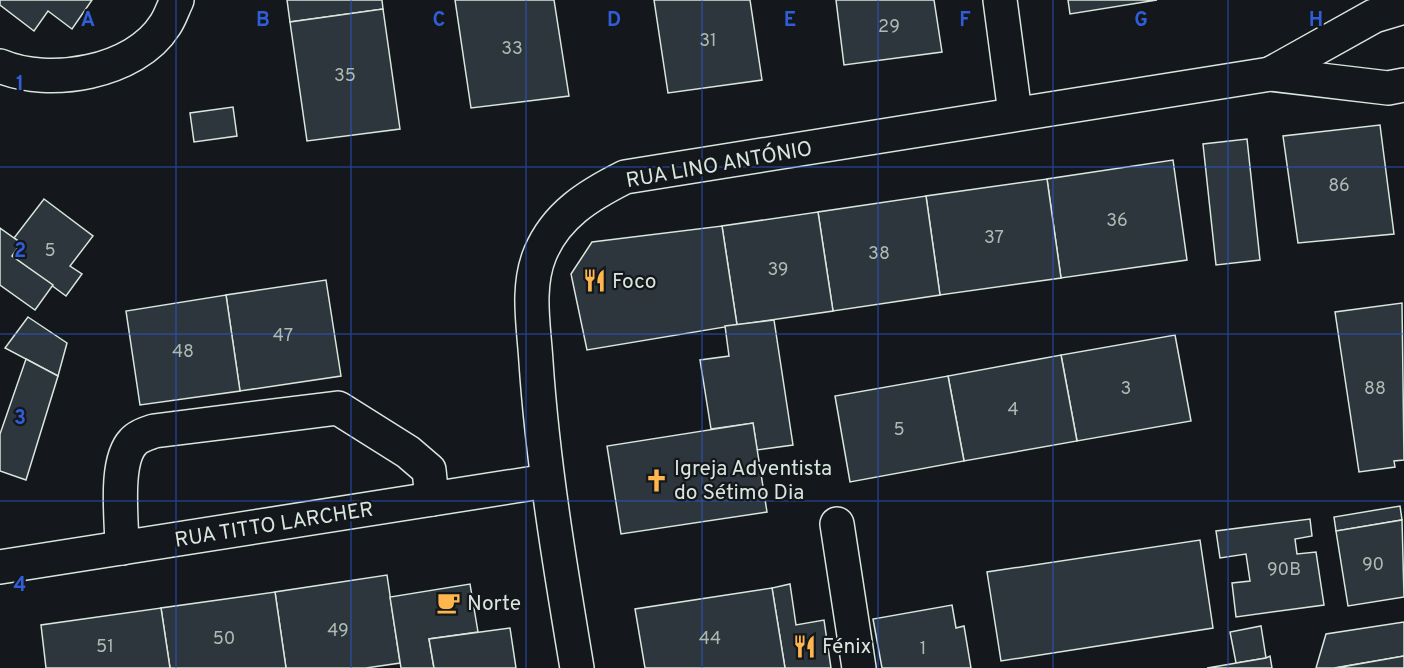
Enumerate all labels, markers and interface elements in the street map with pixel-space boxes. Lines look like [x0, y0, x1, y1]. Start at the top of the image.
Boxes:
text: A [81, 8, 95, 34]
text: B [256, 8, 270, 34]
text: C [433, 8, 445, 34]
text: D [607, 8, 621, 34]
text: E [784, 8, 796, 34]
text: F [959, 8, 971, 34]
text: G [1134, 8, 1148, 34]
text: H [1309, 8, 1323, 34]
house number: 29 [878, 16, 900, 39]
house number: 31 [699, 30, 717, 53]
house number: 33 [501, 38, 523, 61]
house number: 35 [334, 65, 356, 88]
text: 1 [16, 72, 24, 98]
street label: RUA LINO ANTÓNIO [624, 135, 815, 195]
house number: 86 [1328, 175, 1350, 198]
house number: 36 [1106, 210, 1128, 233]
house number: 37 [984, 227, 1004, 250]
text: 2 [14, 239, 26, 265]
house number: 5 [44, 240, 56, 263]
house number: 38 [868, 243, 890, 266]
house number: 39 [767, 259, 789, 282]
restaurant icon: Foco [581, 268, 607, 294]
place label: Foco [612, 269, 657, 296]
house number: 47 [273, 325, 293, 348]
house number: 48 [172, 341, 194, 364]
house number: 3 [1121, 378, 1131, 401]
house number: 88 [1364, 378, 1386, 401]
house number: 4 [1007, 399, 1019, 422]
text: 3 [14, 406, 26, 432]
house number: 5 [893, 419, 905, 442]
place label: Igreja Adventista do Sétimo Dia [674, 456, 832, 507]
church icon: Igreja Adventista do Sétimo Dia [643, 467, 669, 493]
street label: RUA TITTO LARCHER [173, 496, 376, 555]
house number: 90 [1362, 554, 1384, 577]
house number: 90B [1267, 559, 1301, 582]
text: 4 [14, 573, 26, 599]
cafe icon: Norte [436, 590, 462, 616]
place label: Norte [467, 591, 521, 618]
house number: 49 [327, 620, 349, 643]
house number: 50 [213, 628, 235, 651]
house number: 44 [699, 628, 721, 651]
restaurant icon: Fénix [791, 633, 817, 659]
place label: Fénix [822, 634, 872, 661]
house number: 51 [96, 636, 114, 659]
house number: 1 [920, 638, 926, 661]

